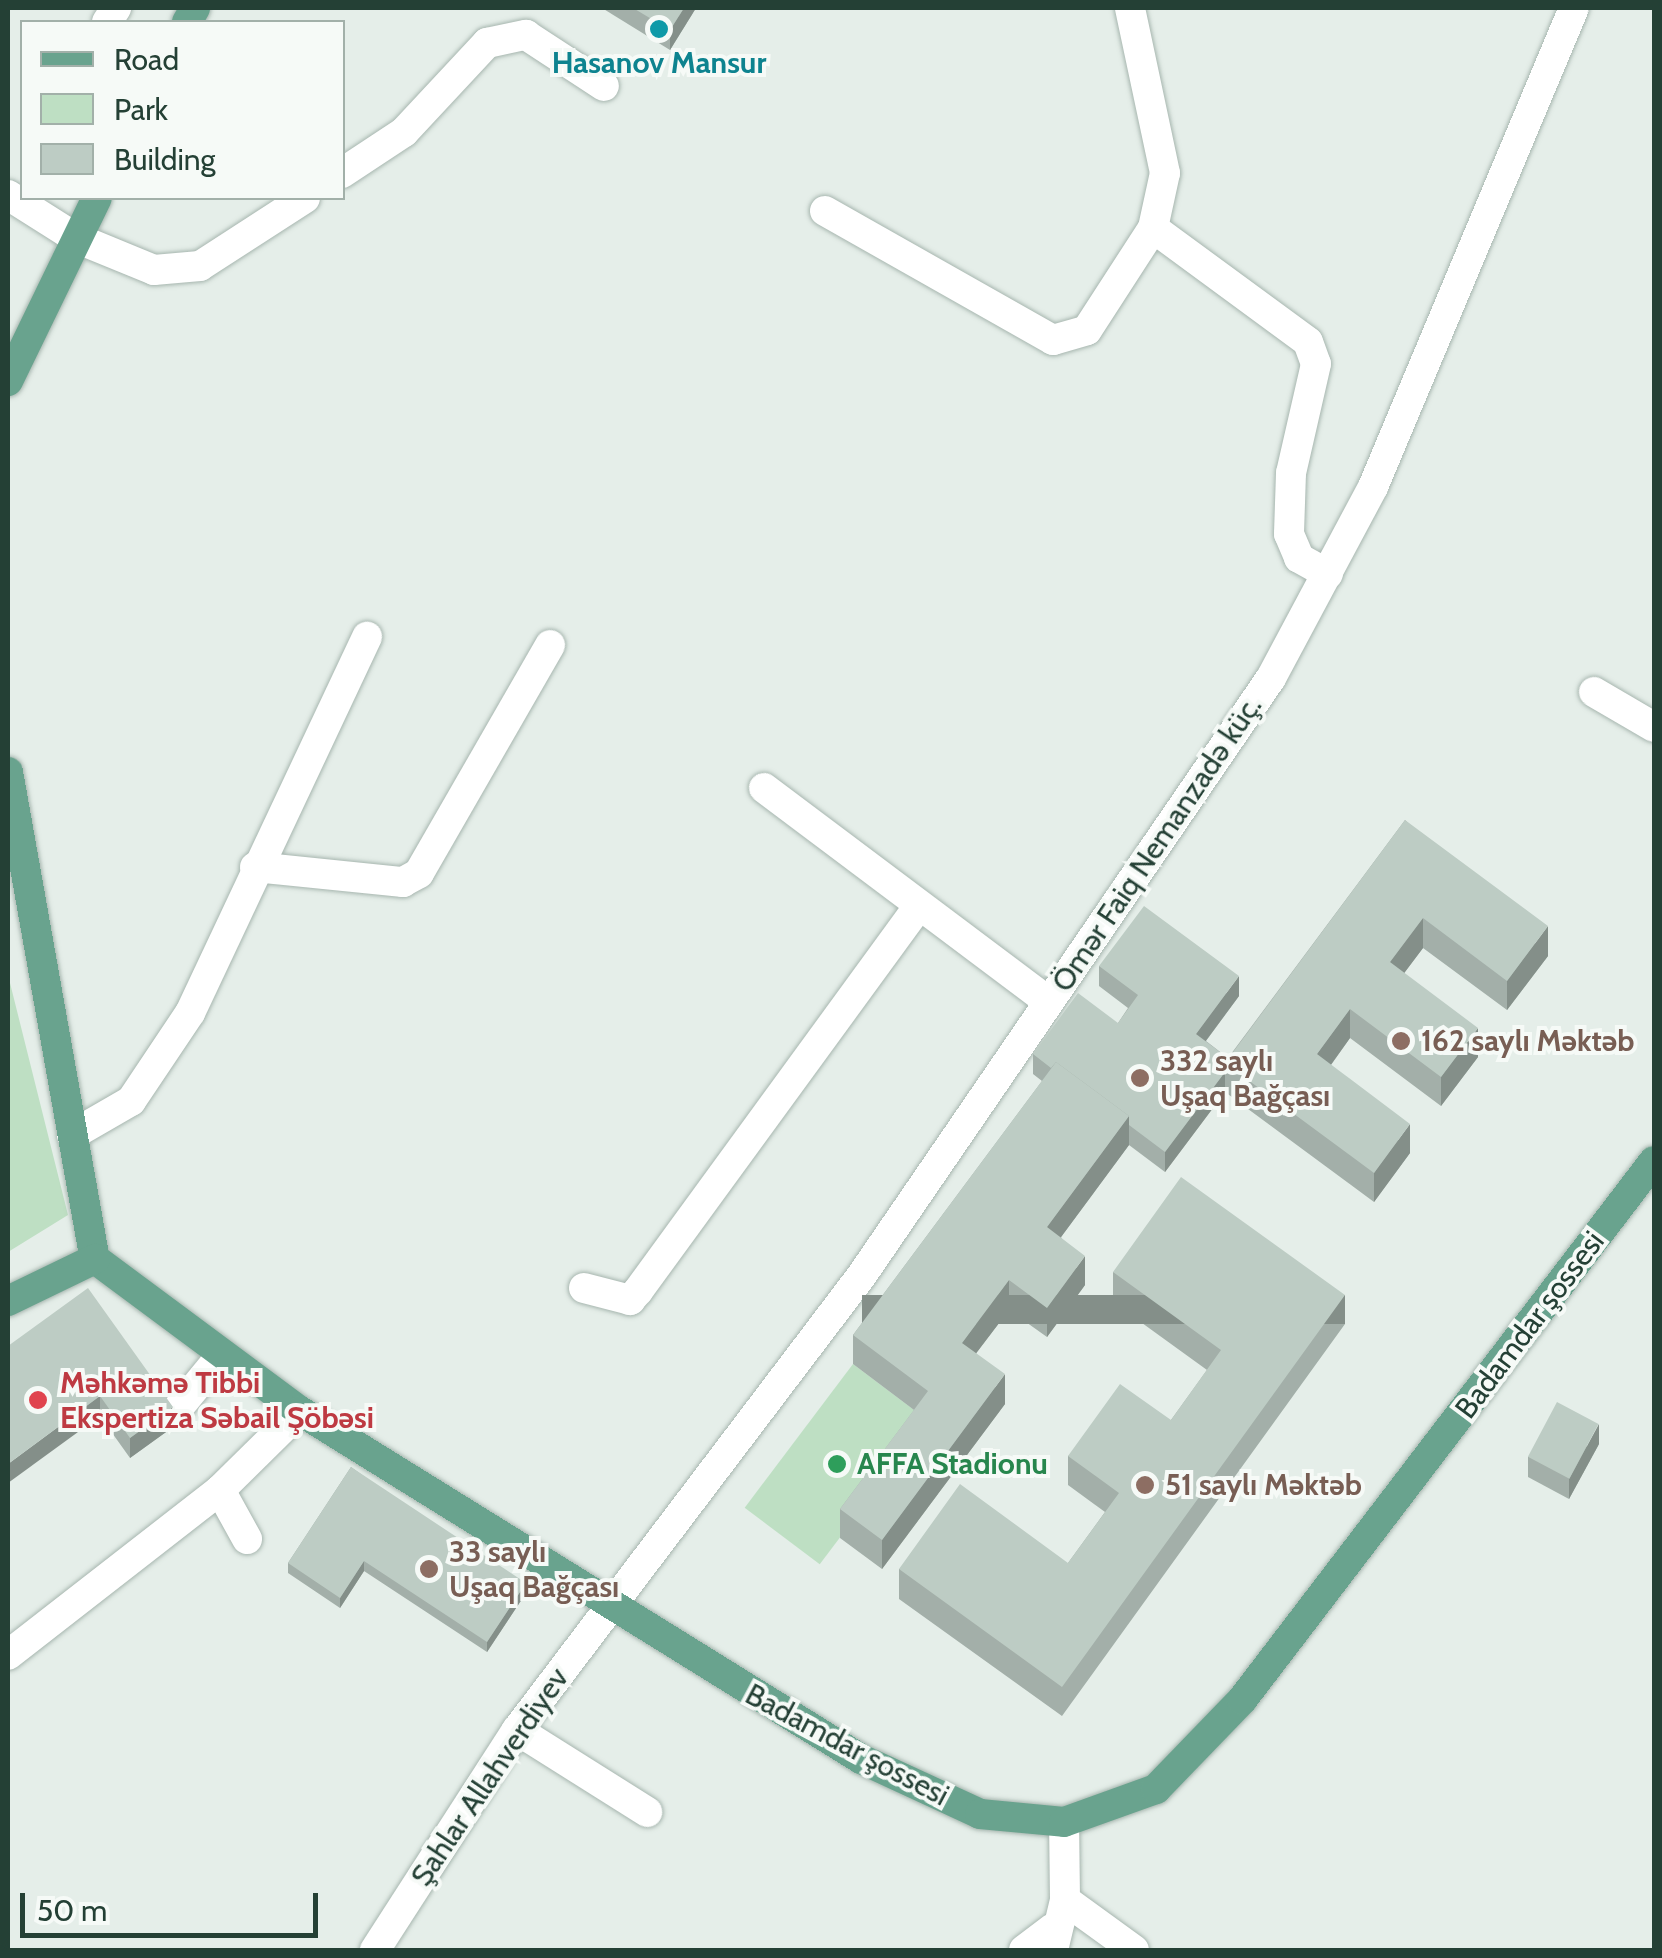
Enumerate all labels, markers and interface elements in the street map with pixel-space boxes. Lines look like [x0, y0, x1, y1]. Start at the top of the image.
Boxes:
marker: Hasanov Mansur [648, 18, 670, 40]
legend [20, 20, 345, 200]
text: Road [114, 41, 179, 78]
place label: Hasanov Mansur [552, 45, 766, 81]
text: Park [114, 91, 168, 128]
text: Building [114, 141, 216, 178]
street label: Ömər Faiq Nemanzadə küç. [1045, 689, 1269, 999]
place label: 162 saylı Məktəb [1421, 1023, 1634, 1059]
marker: 162 saylı Məktəb [1390, 1030, 1412, 1052]
place label: 332 saylı Uşaq Bağçası [1160, 1043, 1330, 1114]
marker: 332 saylı Uşaq Bağçası [1129, 1067, 1151, 1089]
street label: Badamdar şossesi [1448, 1224, 1612, 1426]
place label: Məhkəmə Tibbi Ekspertiza Səbail Şöbəsi [60, 1365, 374, 1436]
marker: Məhkəmə Tibbi Ekspertiza Səbail Şöbəsi [25, 1387, 51, 1413]
place label: AFFA Stadionu [857, 1446, 1048, 1482]
marker: AFFA Stadionu [826, 1453, 848, 1475]
place label: 51 saylı Məktəb [1165, 1467, 1362, 1503]
marker: 51 saylı Məktəb [1134, 1474, 1156, 1496]
place label: 33 saylı Uşaq Bağçası [449, 1534, 619, 1604]
marker: 33 saylı Uşaq Bağçası [418, 1558, 440, 1580]
street label: Şahlar Allahverdiyev [404, 1661, 576, 1893]
street label: Badamdar şossesi [739, 1676, 955, 1814]
scale bar [25, 1873, 322, 1935]
text: 50 m [37, 1892, 107, 1929]

